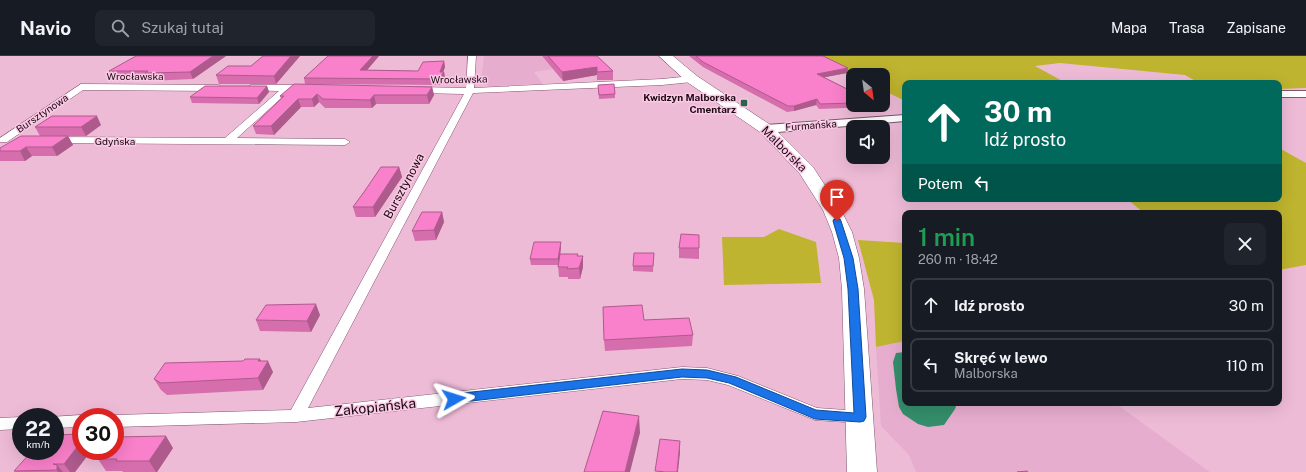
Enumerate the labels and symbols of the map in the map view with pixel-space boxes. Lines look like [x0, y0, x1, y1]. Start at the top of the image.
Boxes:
north arrow [846, 68, 890, 112]
street label: Wrocławska [107, 70, 163, 82]
street label: Wrocławska [430, 73, 488, 85]
street label: Bursztynowa [14, 91, 70, 135]
place label: Kwidzyn Malborska Cmentarz [643, 91, 736, 115]
marker: Kwidzyn Malborska Cmentarz [739, 98, 749, 108]
street label: Furmańska [785, 117, 837, 133]
street label: Malborska [758, 123, 810, 175]
street label: Gdyńska [95, 135, 135, 147]
street label: Bursztynowa [381, 151, 427, 221]
pin [820, 180, 854, 221]
position arrow [433, 378, 475, 420]
street label: Zakopiańska [333, 395, 417, 419]
speed limit sign: 30 [72, 408, 124, 460]

